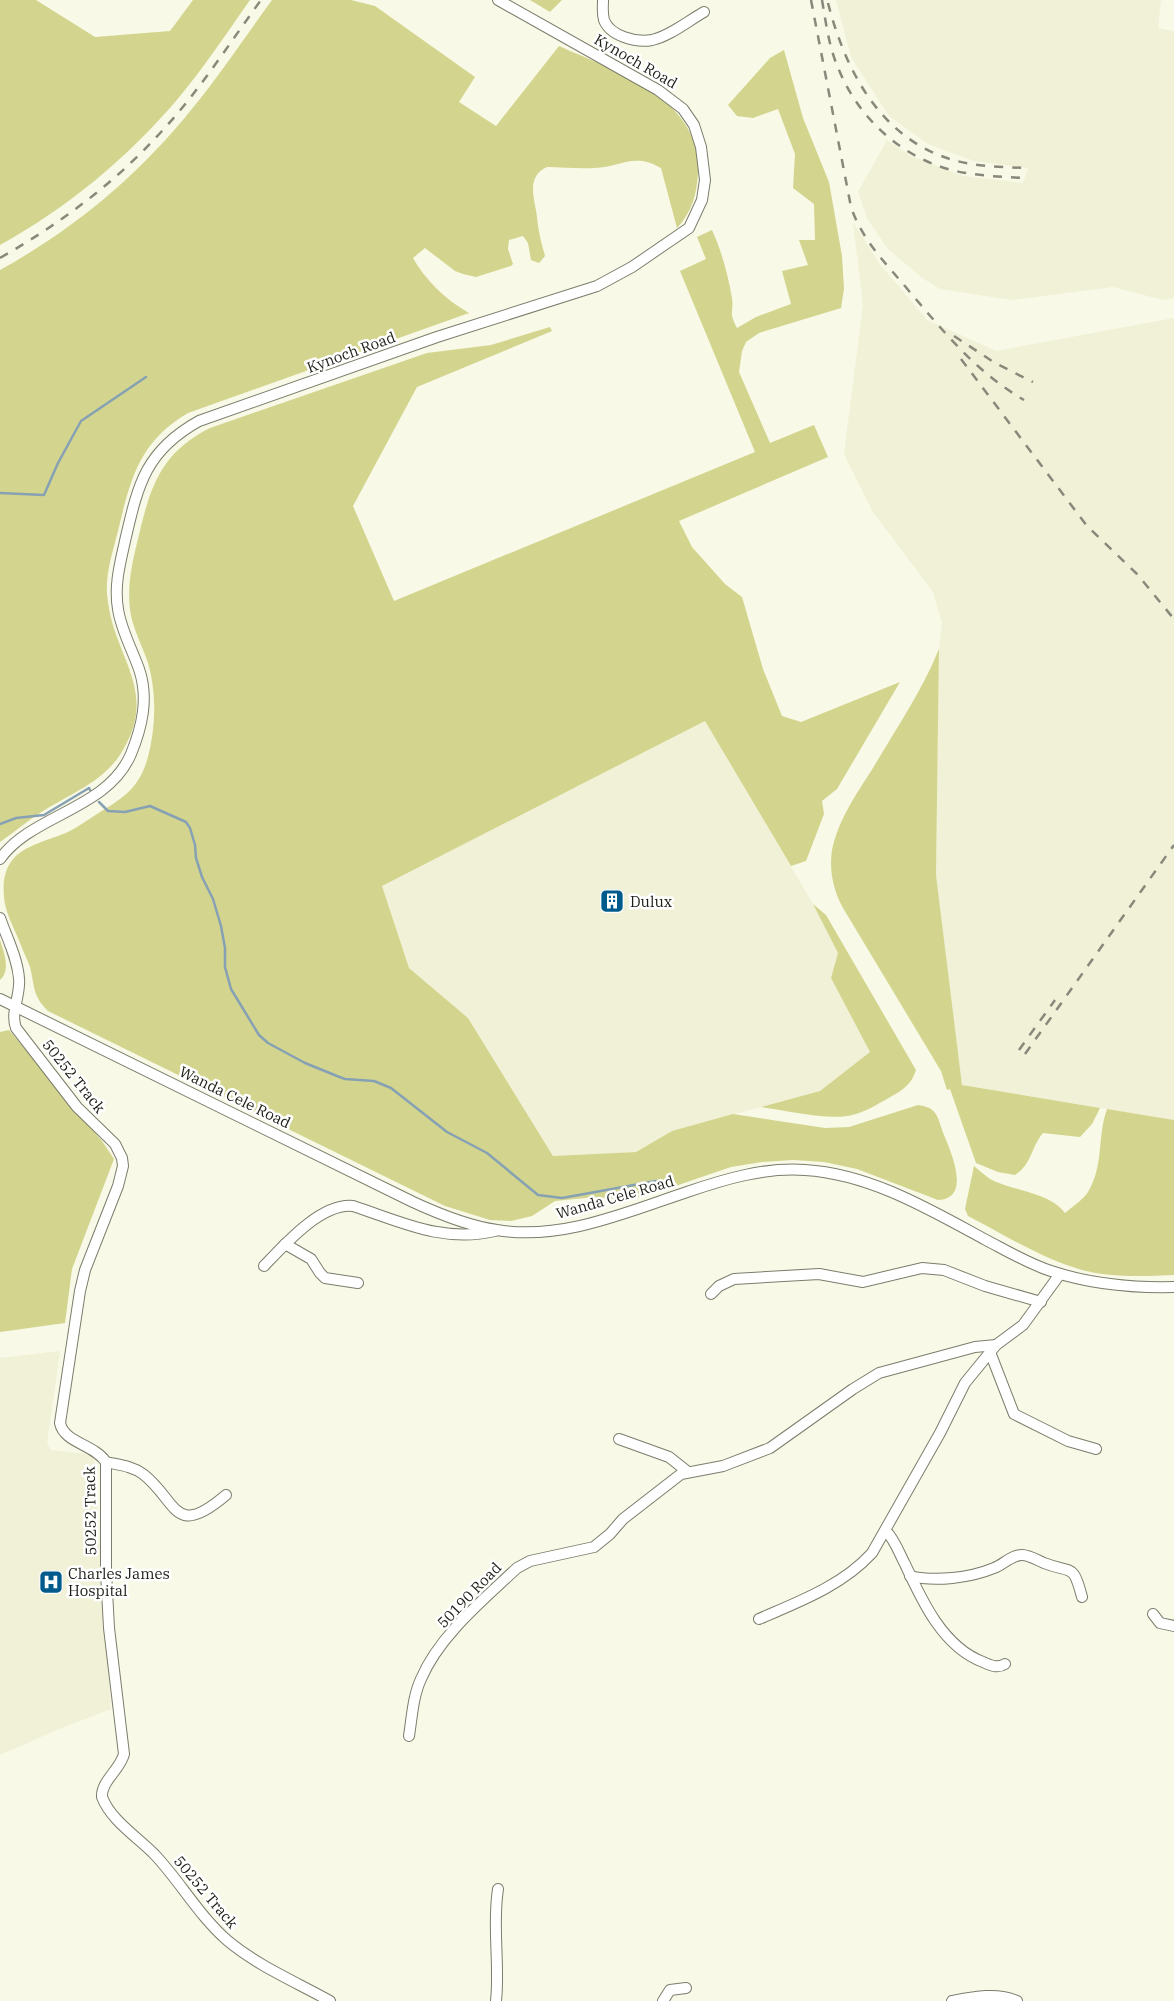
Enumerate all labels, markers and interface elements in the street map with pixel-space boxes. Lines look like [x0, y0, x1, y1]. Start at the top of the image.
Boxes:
street label: Kynoch Road [591, 30, 681, 92]
street label: Kynoch Road [304, 327, 398, 377]
building icon: Dulux [599, 888, 625, 914]
place label: Dulux [630, 892, 672, 911]
street label: 50252 Track [38, 1035, 110, 1117]
street label: Wanda Cele Road [176, 1062, 294, 1132]
street label: Wanda Cele Road [554, 1171, 676, 1223]
street label: 50252 Track [80, 1466, 100, 1556]
street label: 50190 Road [433, 1558, 505, 1632]
place label: Charles James Hospital [68, 1564, 170, 1600]
hospital icon: Charles James Hospital [38, 1569, 64, 1595]
street label: 50252 Track [170, 1852, 242, 1933]

